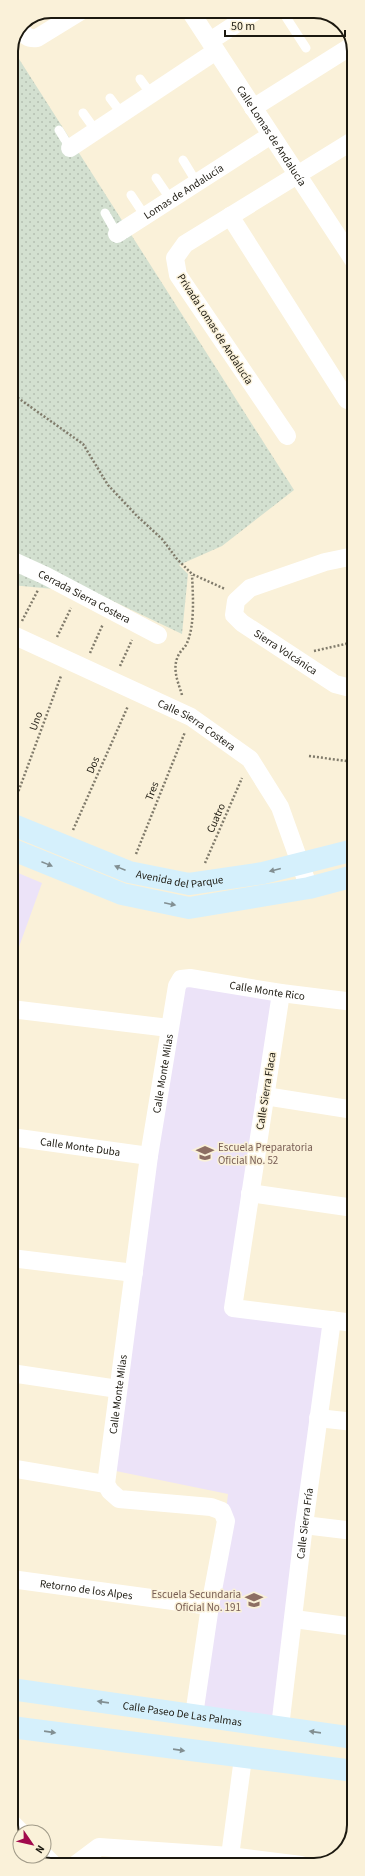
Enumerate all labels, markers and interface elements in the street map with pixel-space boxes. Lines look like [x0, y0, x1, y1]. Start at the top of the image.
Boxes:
scale bar [225, 12, 345, 38]
text: 50 m [231, 18, 255, 35]
street label: Calle Lomas de Andalucía [233, 82, 310, 189]
street label: Lomas de Andalucía [141, 160, 226, 223]
street label: Privada Lomas de Andalucía [174, 271, 256, 387]
street label: Cerrada Sierra Costera [36, 566, 133, 627]
street label: Sierra Volcánica [251, 625, 321, 678]
street label: Calle Sierra Costera [155, 695, 239, 754]
street label: Uno [26, 709, 46, 733]
street label: Dos [83, 754, 104, 776]
street label: Tres [141, 779, 163, 803]
street label: Cuatro [203, 801, 229, 835]
one-way arrow [42, 861, 53, 867]
one-way arrow [114, 865, 126, 871]
street label: Avenida del Parque [135, 866, 225, 891]
one-way arrow [269, 867, 282, 873]
one-way arrow [164, 902, 177, 908]
street label: Calle Monte Rico [228, 977, 306, 1003]
street label: Calle Monte Milas [149, 1032, 177, 1114]
street label: Calle Sierra Flaca [252, 1051, 280, 1131]
street label: Calle Monte Duba [39, 1134, 121, 1159]
place label: Escuela Preparatoria Oficial No. 52 [218, 1140, 313, 1168]
school or university icon: Escuela Preparatoria Oficial No. 52 [195, 1143, 215, 1163]
street label: Calle Monte Milas [105, 1353, 130, 1435]
street label: Calle Sierra Fría [293, 1487, 316, 1560]
street label: Retorno de los Alpes [39, 1576, 134, 1603]
place label: Escuela Secundaria Oficial No. 191 [152, 1587, 241, 1615]
school or university icon: Escuela Secundaria Oficial No. 191 [244, 1590, 264, 1610]
street label: Calle Paseo De Las Palmas [122, 1698, 243, 1729]
one-way arrow [97, 1699, 110, 1705]
one-way arrow [44, 1729, 56, 1736]
one-way arrow [309, 1729, 321, 1735]
one-way arrow [173, 1747, 185, 1753]
north arrow [12, 1824, 52, 1864]
text: N [32, 1842, 48, 1857]

